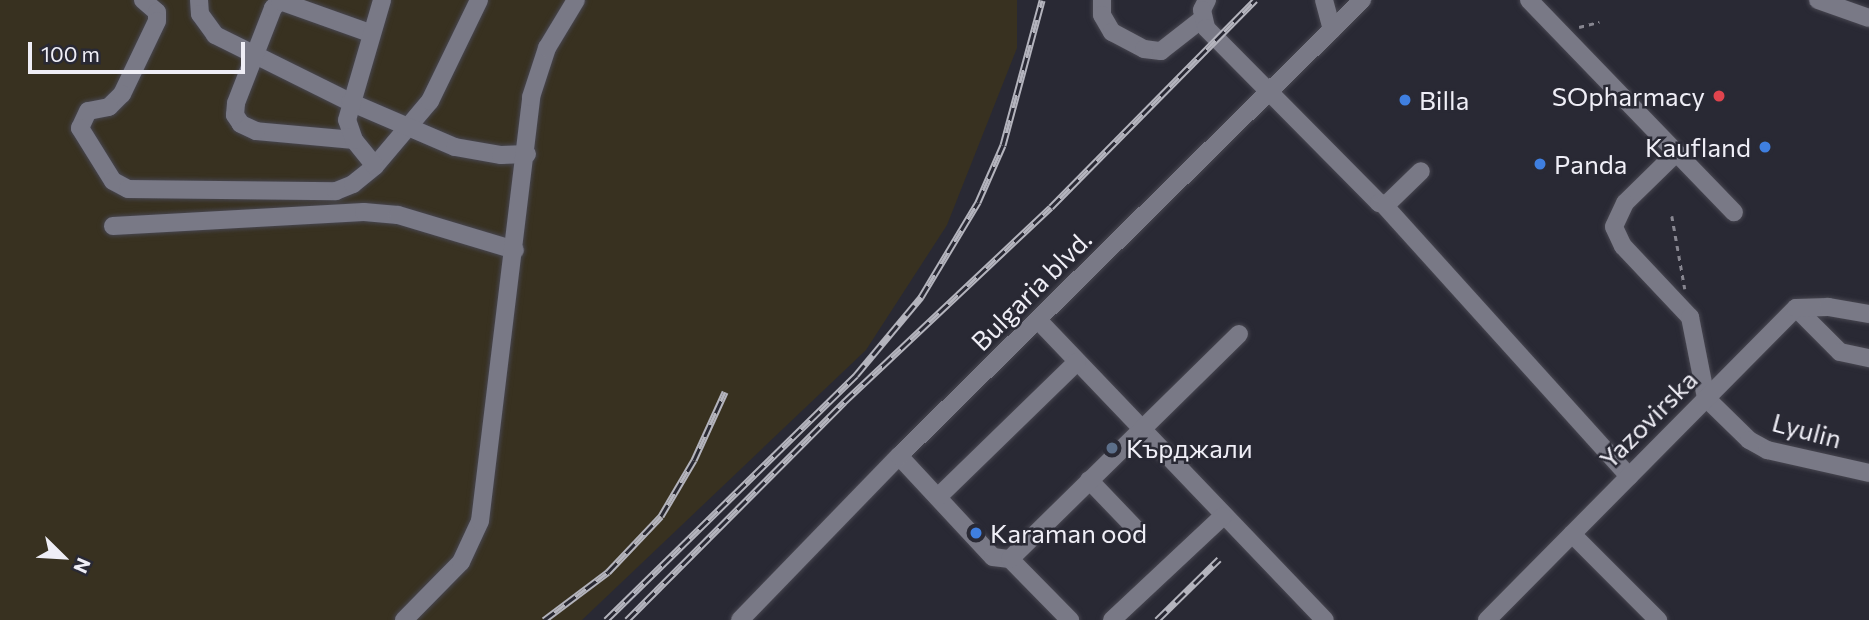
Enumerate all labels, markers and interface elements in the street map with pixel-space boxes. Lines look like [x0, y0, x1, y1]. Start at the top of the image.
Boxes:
scale bar [32, 28, 248, 72]
text: 100 m [41, 41, 100, 66]
place label: SOpharmacy [1552, 80, 1705, 112]
place label: Billa [1419, 84, 1469, 116]
marker: SOpharmacy [1711, 88, 1727, 104]
marker: Billa [1397, 92, 1413, 108]
place label: Kaufland [1645, 131, 1751, 163]
marker: Kaufland [1757, 139, 1773, 155]
place label: Panda [1554, 148, 1627, 180]
marker: Panda [1532, 156, 1548, 172]
street label: Bulgaria blvd. [964, 223, 1098, 357]
street label: Yazovirska [1593, 364, 1703, 474]
street label: Lyulin [1769, 406, 1845, 454]
place label: Кърджали [1126, 432, 1253, 464]
marker: Кърджали [1104, 440, 1120, 456]
place label: Karaman ood [990, 517, 1147, 549]
north arrow [28, 522, 98, 592]
marker: Karaman ood [968, 525, 984, 541]
text: N [69, 555, 96, 577]

